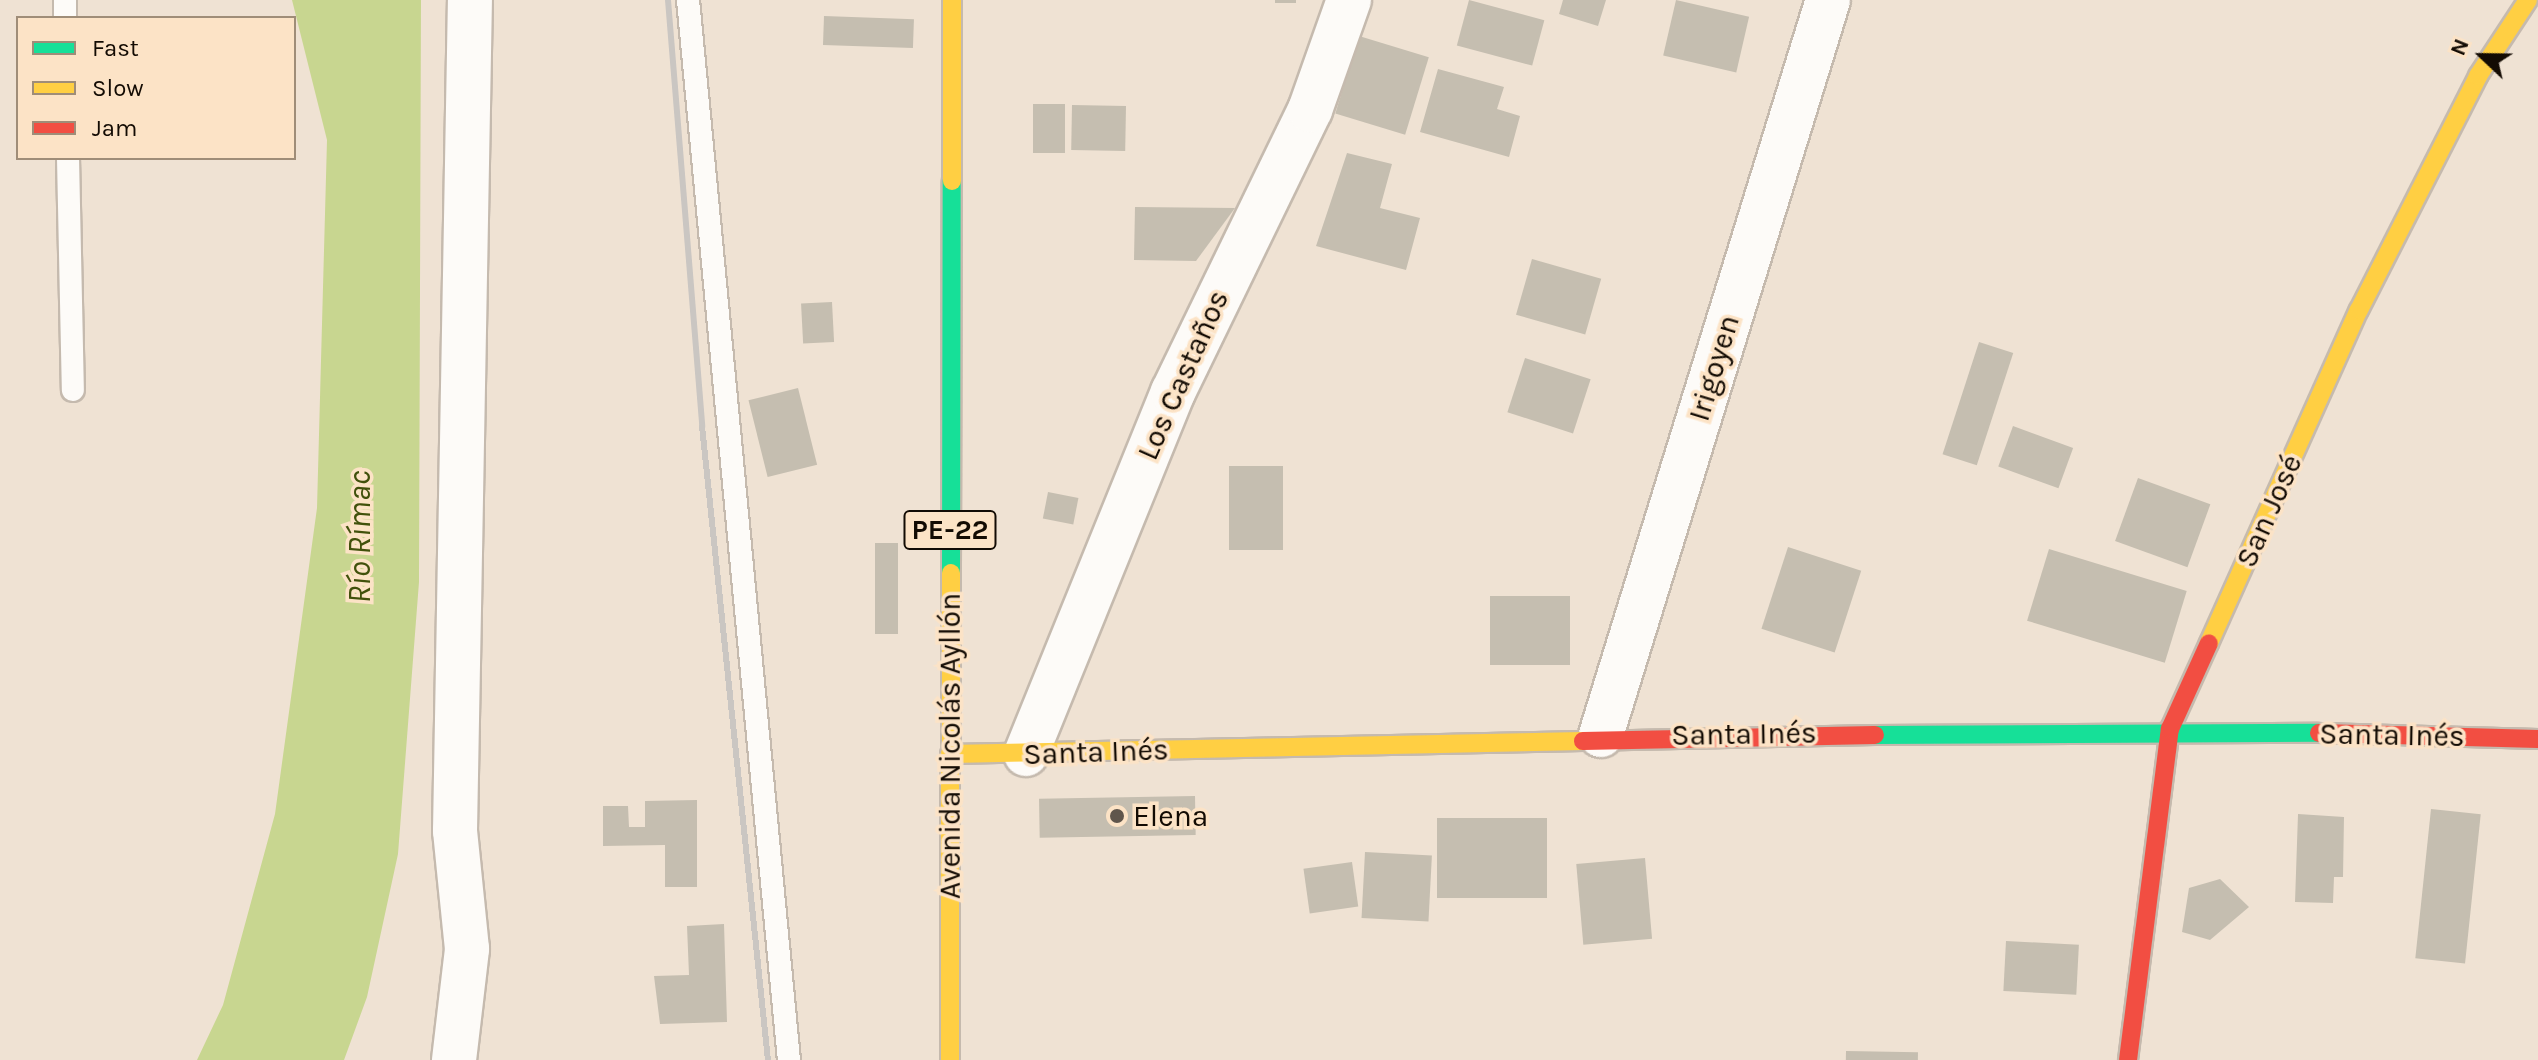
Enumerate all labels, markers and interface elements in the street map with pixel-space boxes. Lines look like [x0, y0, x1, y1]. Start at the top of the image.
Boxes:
legend [16, 16, 296, 160]
north arrow [2442, 16, 2522, 96]
text: Fast [92, 34, 139, 62]
text: N [2445, 35, 2475, 59]
text: Slow [92, 74, 144, 102]
text: Jam [92, 114, 137, 142]
street label: Los Castaños [1130, 285, 1236, 465]
street label: Irigoyen [1681, 311, 1747, 425]
street label: San José [2228, 449, 2310, 573]
water label: Río Rímac [341, 471, 379, 603]
road number: PE-22 [902, 506, 998, 554]
street label: Avenida Nicolás Ayllón [932, 593, 968, 899]
street label: Santa Inés [1671, 715, 1817, 753]
street label: Santa Inés [2319, 716, 2465, 754]
street label: Santa Inés [1023, 731, 1169, 773]
place label: Elena [1133, 798, 1208, 834]
marker: Elena [1108, 807, 1126, 825]

